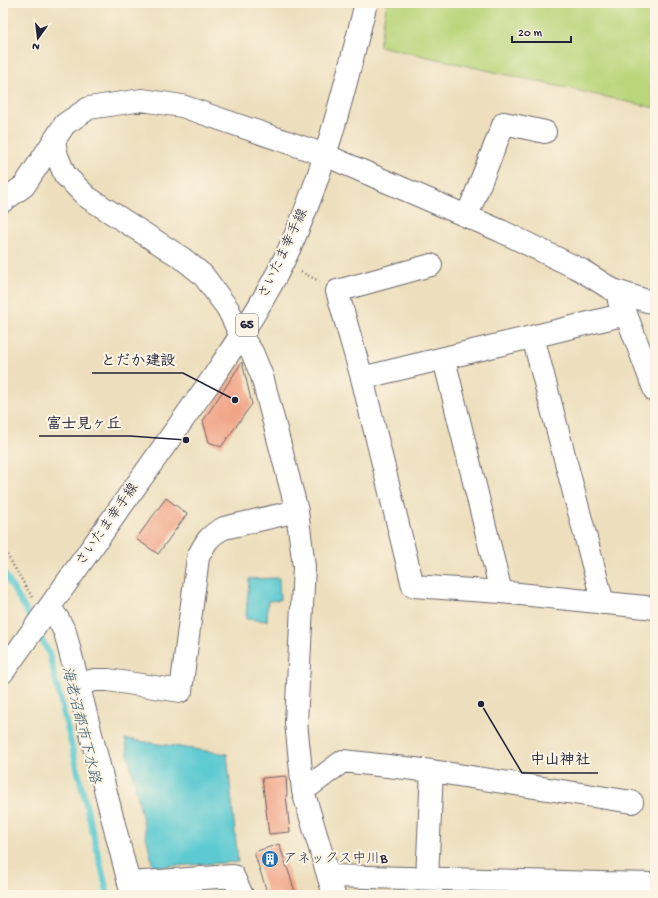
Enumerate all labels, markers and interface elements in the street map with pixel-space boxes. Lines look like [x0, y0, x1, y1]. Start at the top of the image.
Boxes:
north arrow [18, 18, 58, 58]
scale bar [512, 18, 571, 44]
text: 20 m [518, 27, 543, 41]
text: N [31, 39, 41, 52]
street label: さいたま幸手線 [256, 206, 312, 302]
road number: 65 [236, 314, 258, 336]
callout: とだか建設 [92, 346, 183, 373]
text: とだか建設 [100, 353, 176, 371]
callout: 富士見ヶ丘 [39, 409, 130, 436]
text: 富士見ヶ丘 [46, 415, 122, 434]
street label: さいたま幸手線 [73, 480, 143, 570]
water label: 海老沼都市下水路 [57, 664, 104, 786]
callout: 中山神社 [522, 746, 598, 773]
text: 中山神社 [530, 751, 590, 770]
building icon: アネックス中川B [260, 849, 280, 869]
place label: アネックス中川B [283, 851, 388, 868]

